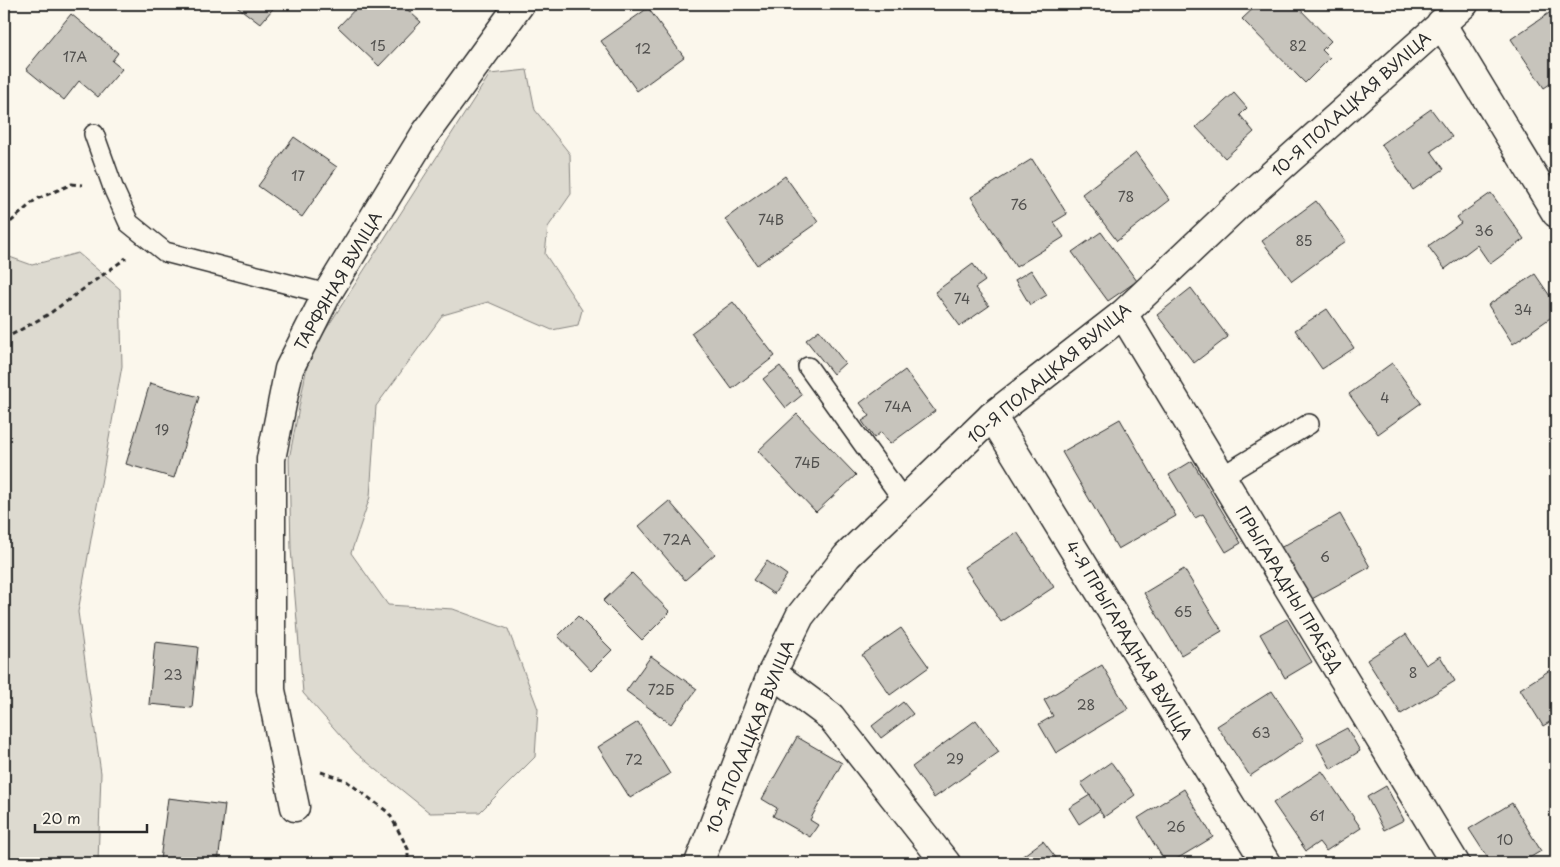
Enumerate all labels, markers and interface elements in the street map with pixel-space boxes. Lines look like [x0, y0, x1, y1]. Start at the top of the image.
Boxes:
street label: 10-Я ПОЛАЦКАЯ ВУЛІЦА [1265, 25, 1435, 181]
house number: 15 [370, 35, 386, 56]
house number: 82 [1289, 35, 1307, 56]
house number: 12 [635, 38, 651, 59]
house number: 17А [63, 46, 88, 67]
house number: 17 [291, 165, 305, 186]
house number: 78 [1118, 186, 1134, 207]
house number: 76 [1011, 194, 1028, 215]
street label: ТАРФЯНАЯ ВУЛІЦА [287, 206, 387, 355]
house number: 74В [758, 209, 784, 230]
house number: 36 [1474, 220, 1494, 241]
house number: 85 [1295, 230, 1313, 251]
house number: 74 [954, 288, 970, 309]
street label: 10-Я ПОЛАЦКАЯ ВУЛІЦА [961, 296, 1135, 448]
house number: 34 [1514, 299, 1532, 320]
house number: 4 [1380, 387, 1390, 408]
house number: 74А [884, 396, 912, 417]
house number: 19 [155, 419, 169, 440]
house number: 74Б [794, 452, 820, 473]
street label: ПРЫГАРАДНЫ ПРАЕЗД [1231, 501, 1349, 676]
house number: 72А [663, 529, 691, 550]
street label: 4-Я ПРЫГАРАДНАЯ ВУЛІЦА [1061, 535, 1199, 744]
house number: 6 [1320, 546, 1330, 567]
house number: 65 [1174, 601, 1192, 622]
street label: 10-Я ПОЛАЦКАЯ ВУЛІЦА [699, 636, 799, 837]
house number: 8 [1409, 662, 1417, 683]
house number: 23 [164, 664, 182, 685]
house number: 72Б [648, 679, 674, 700]
house number: 28 [1077, 694, 1095, 715]
house number: 63 [1252, 722, 1270, 743]
house number: 29 [946, 748, 964, 769]
house number: 72 [625, 749, 643, 770]
scale bar [35, 802, 148, 834]
house number: 61 [1309, 805, 1325, 826]
text: 20 m [42, 806, 81, 829]
house number: 26 [1166, 816, 1186, 837]
house number: 10 [1497, 829, 1513, 850]

